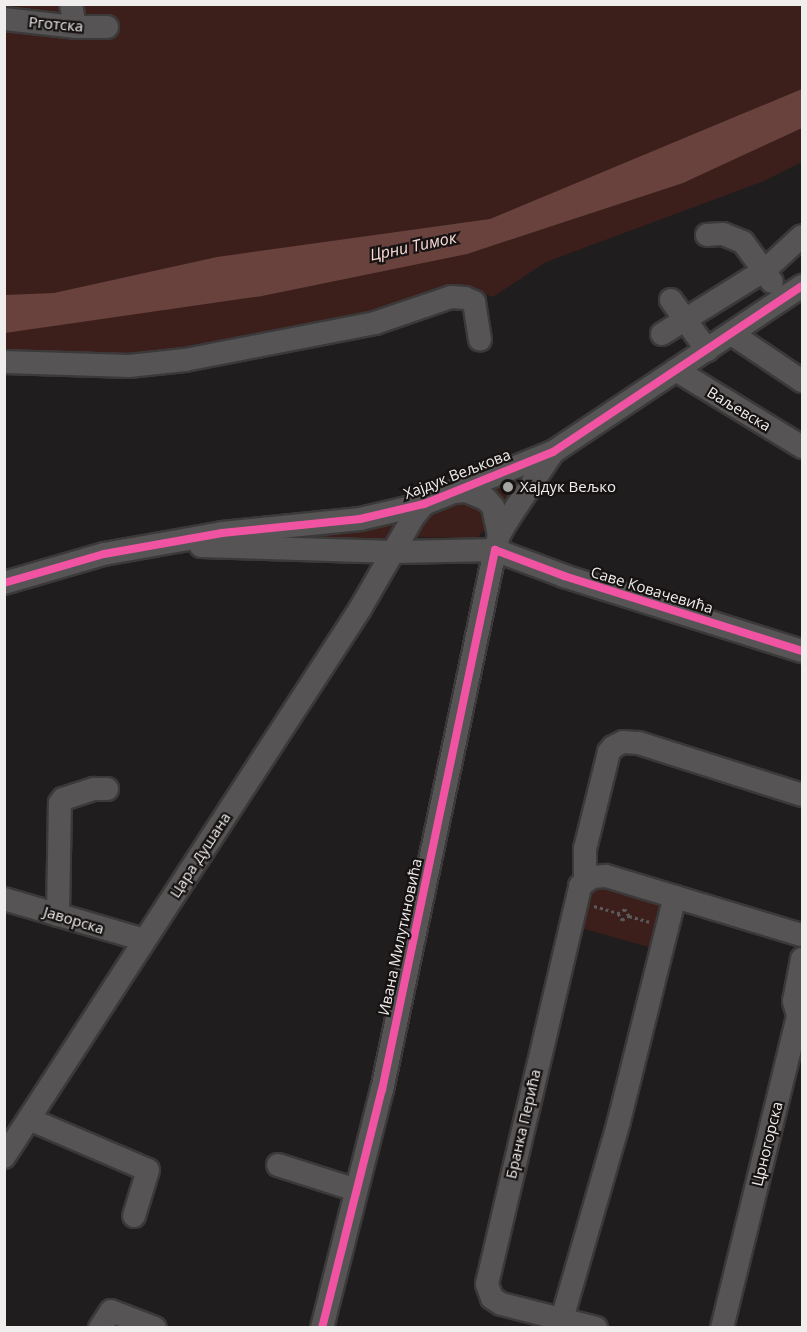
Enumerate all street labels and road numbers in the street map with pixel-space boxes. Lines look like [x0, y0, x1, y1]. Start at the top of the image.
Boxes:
street label: Рготска [28, 13, 84, 35]
street label: Ваљевска [704, 383, 774, 435]
street label: Хајдук Вељкова [401, 445, 513, 503]
street label: Саве Ковачевића [589, 563, 715, 617]
street label: Цара Душана [166, 809, 234, 901]
street label: Ивана Милутиновића [375, 857, 425, 1017]
street label: Јаворска [42, 902, 106, 938]
street label: Бранка Перића [502, 1068, 544, 1180]
street label: Црногорска [748, 1100, 786, 1188]

